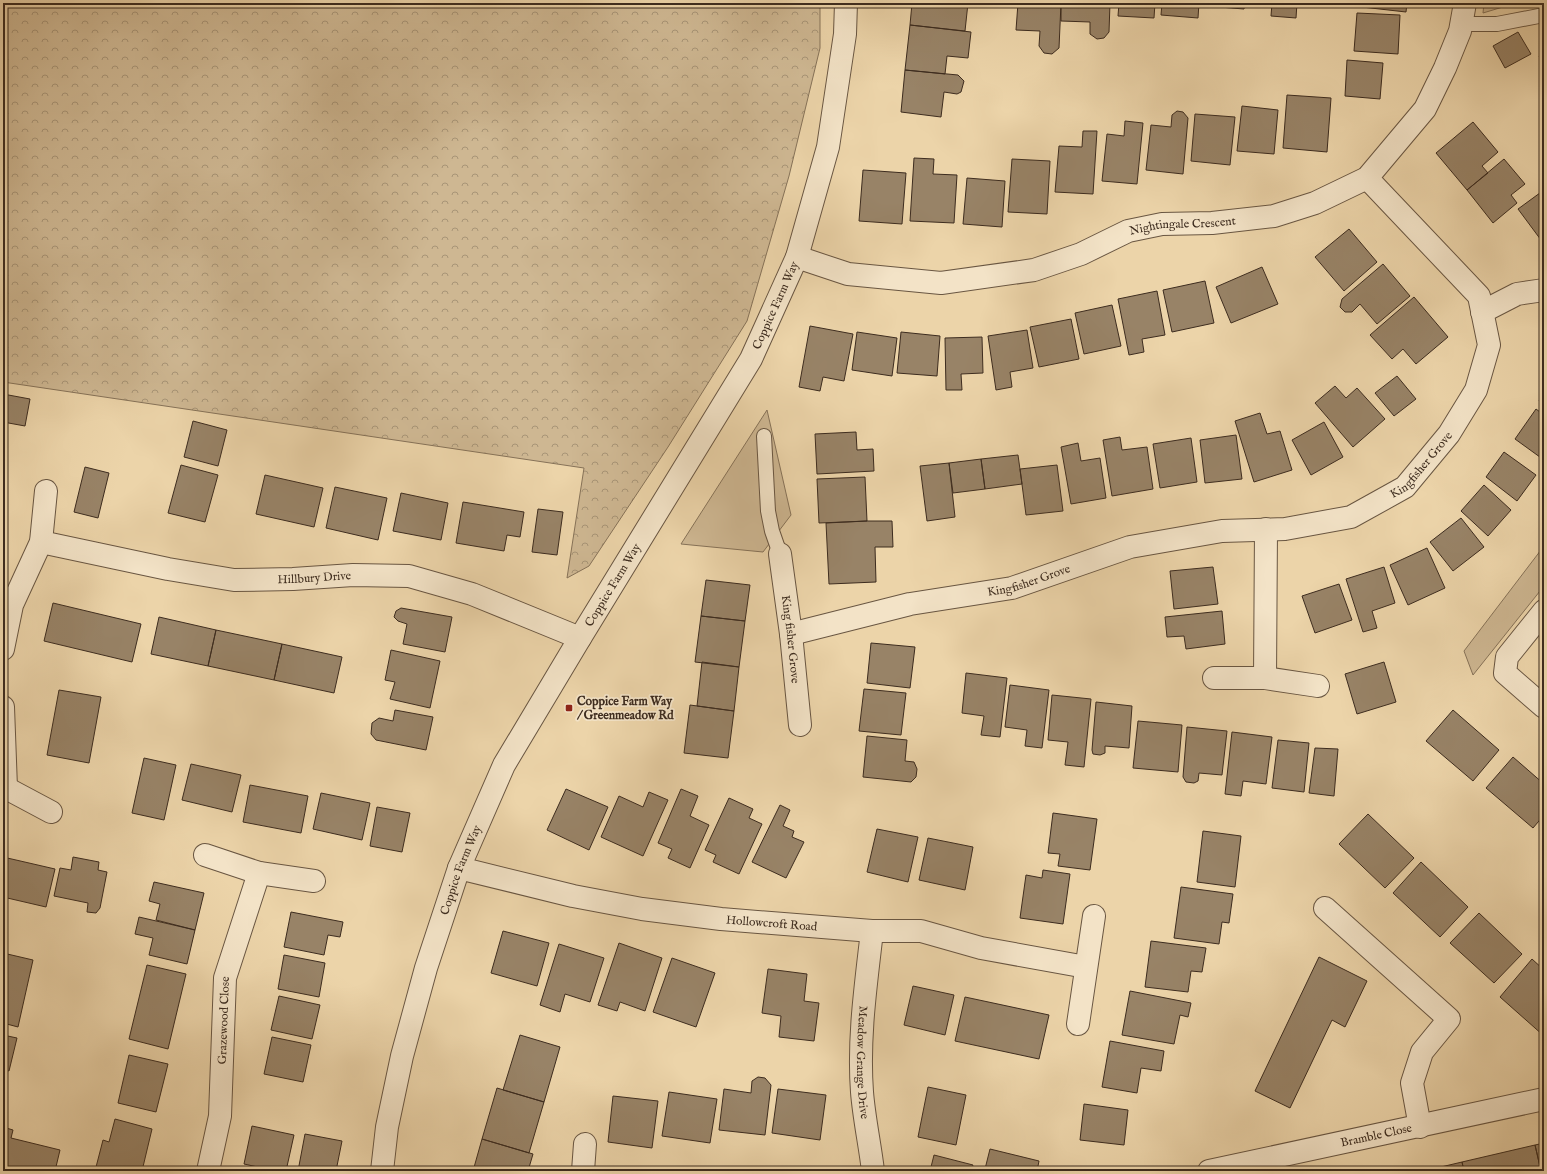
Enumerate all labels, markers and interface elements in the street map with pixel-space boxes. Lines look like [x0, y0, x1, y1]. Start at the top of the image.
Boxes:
street label: Nightingale Crescent [1128, 213, 1236, 239]
street label: Coppice Farm Way [749, 259, 802, 352]
street label: Kingfisher Grove [1387, 428, 1456, 502]
street label: Coppice Farm Way [582, 541, 644, 630]
street label: Kingfisher Grove [986, 561, 1073, 600]
street label: Hillbury Drive [277, 568, 352, 587]
street label: King fisher Grove [778, 594, 803, 685]
place label: Coppice Farm Way / Greenmeadow Rd [576, 694, 674, 723]
marker: Coppice Farm Way / Greenmeadow Rd [564, 703, 574, 713]
street label: Coppice Farm Way [437, 823, 485, 917]
street label: Hollowcroft Road [725, 912, 818, 935]
street label: Grazewood Close [215, 976, 233, 1065]
street label: Meadow Grange Drive [853, 1005, 872, 1121]
street label: Bramble Close [1339, 1121, 1414, 1151]

